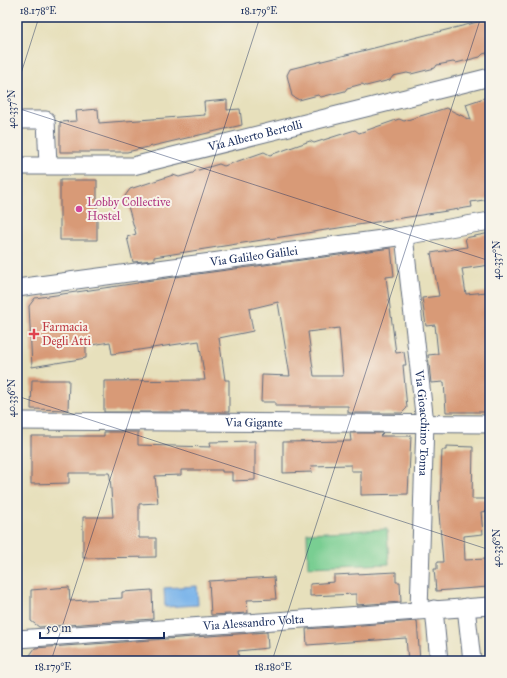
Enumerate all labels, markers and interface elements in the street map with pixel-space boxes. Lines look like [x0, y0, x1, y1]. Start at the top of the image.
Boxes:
text: 18.178°E [20, 5, 56, 17]
text: 18.179°E [241, 5, 277, 17]
text: 40.337°N [6, 89, 18, 128]
street label: Via Alberto Bertolli [206, 117, 304, 154]
place label: Lobby Collective Hostel [87, 195, 171, 223]
marker: Lobby Collective Hostel [74, 204, 84, 214]
text: 40.337°N [491, 240, 503, 279]
street label: Via Galileo Galilei [208, 243, 299, 269]
place label: Farmacia Degli Atti [42, 320, 92, 349]
marker: Farmacia Degli Atti [29, 329, 39, 339]
street label: Via Gioacchino Toma [412, 368, 432, 477]
text: 40.336°N [6, 378, 18, 417]
street label: Via Gigante [224, 415, 283, 431]
text: 40.336°N [491, 528, 503, 567]
street label: Via Alessandro Volta [201, 612, 305, 633]
scale bar [40, 614, 164, 640]
text: 50 m [46, 621, 71, 635]
text: 18.179°E [35, 661, 71, 673]
text: 18.180°E [254, 661, 292, 673]

